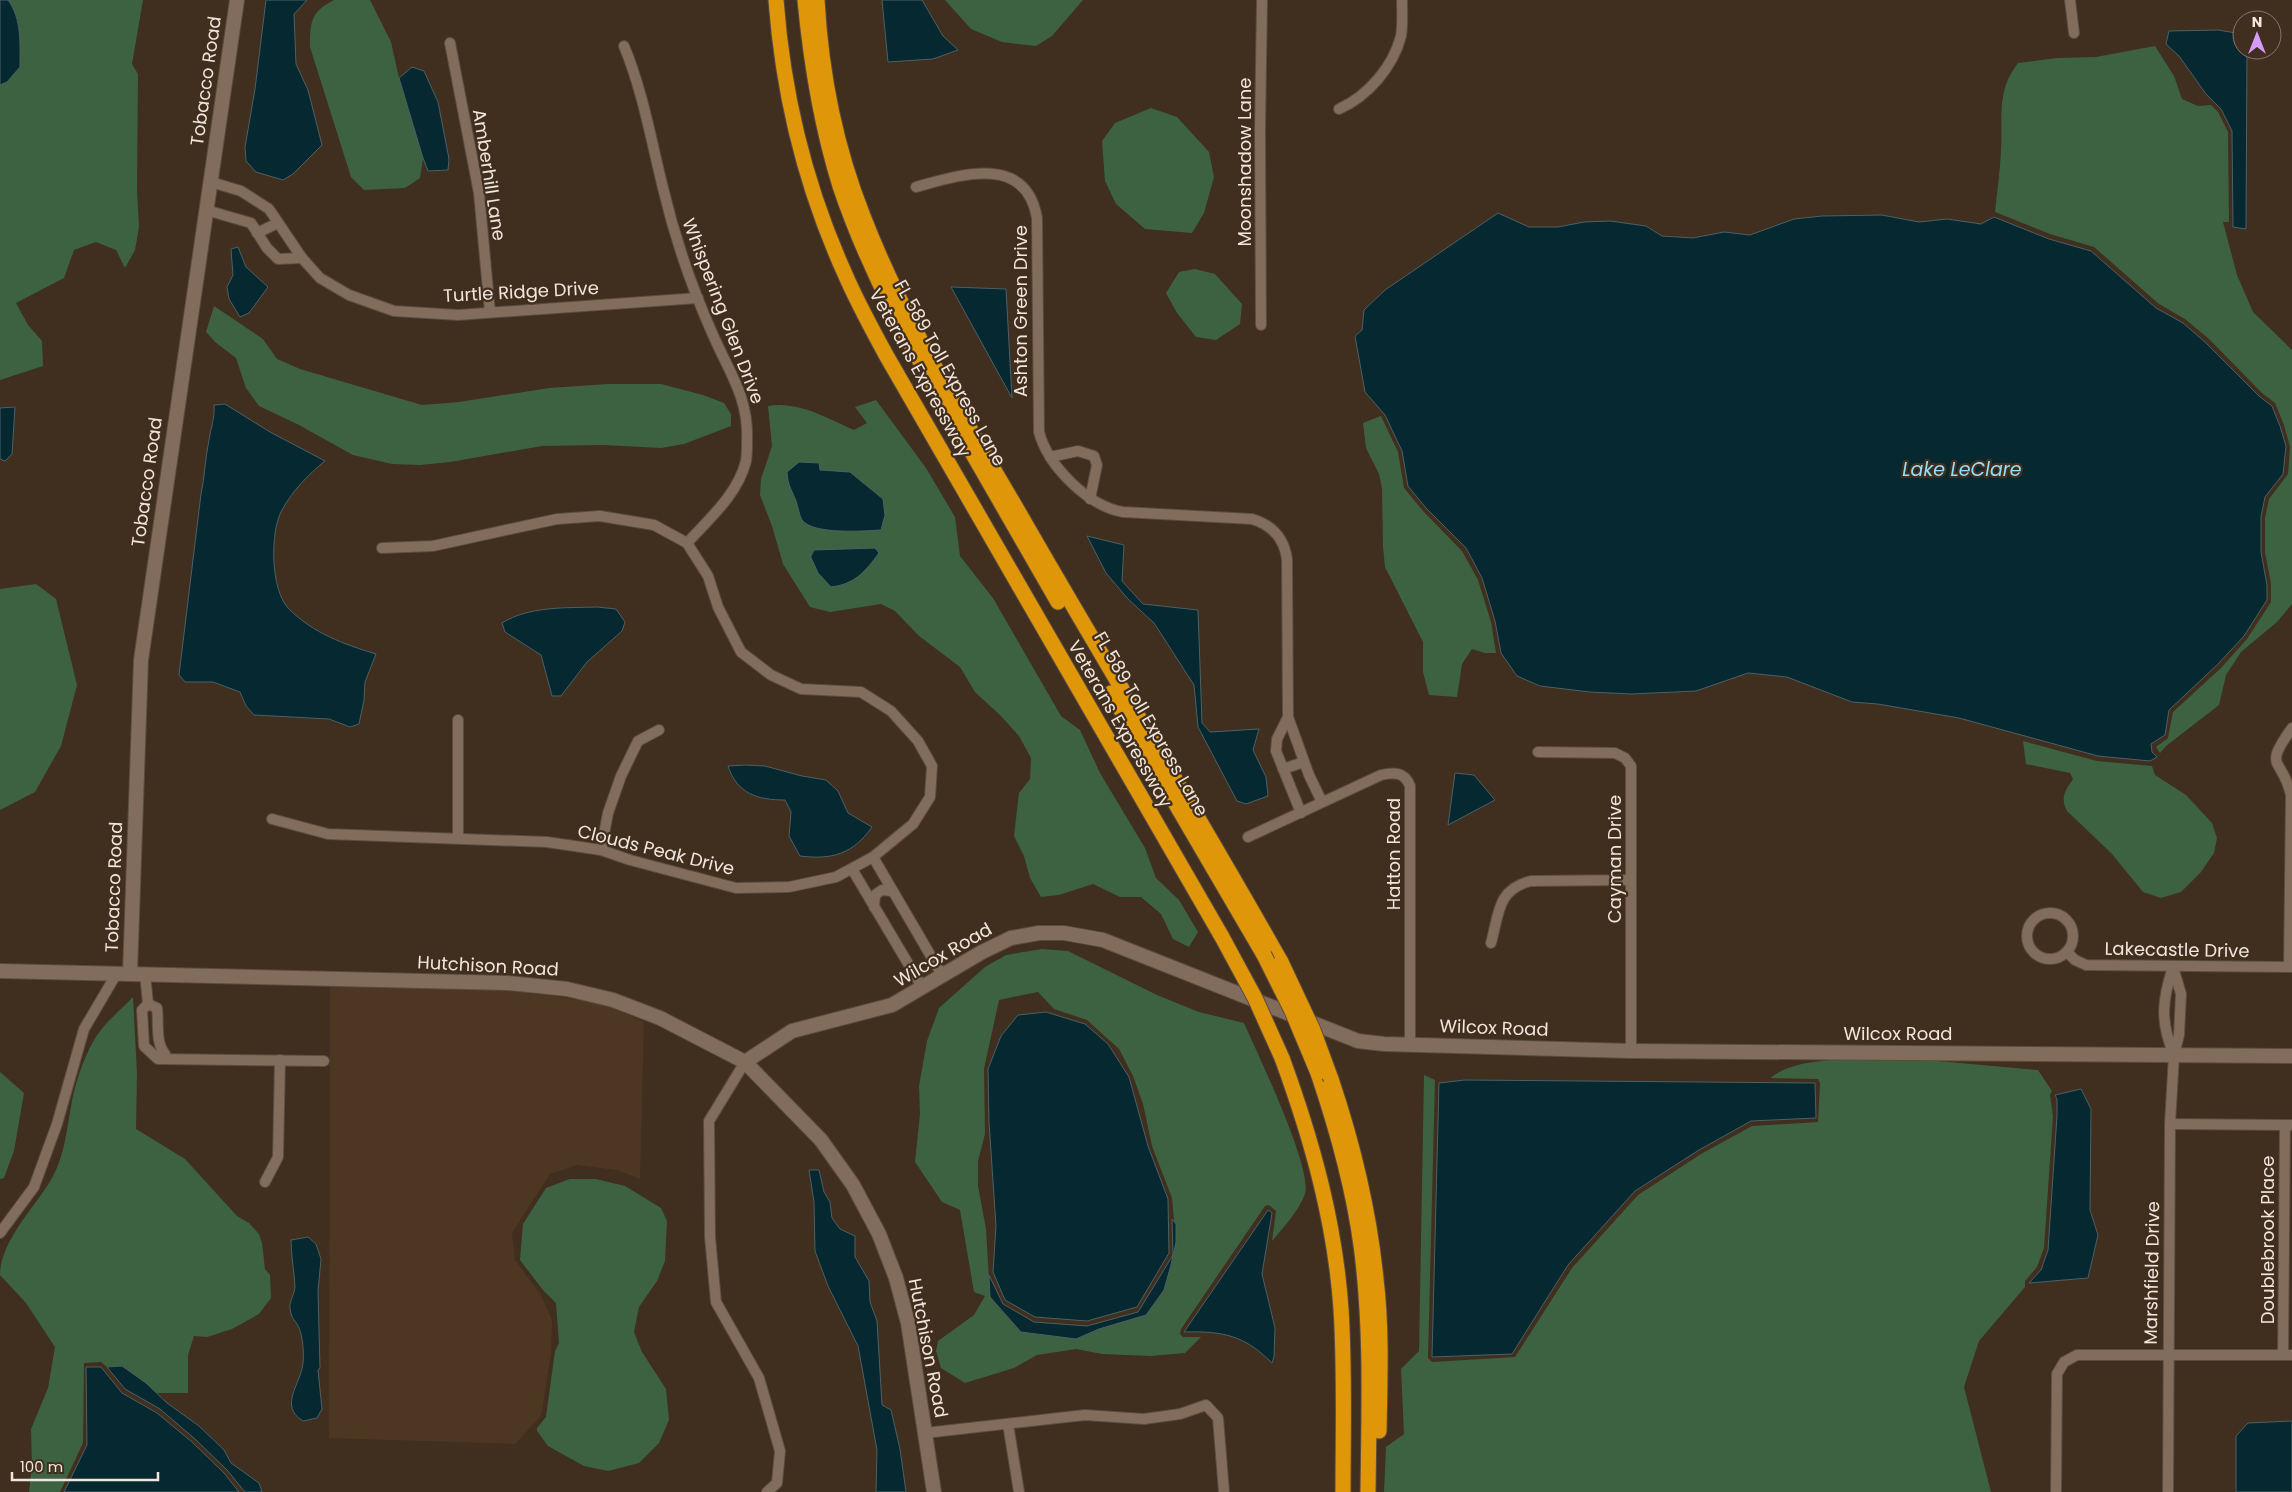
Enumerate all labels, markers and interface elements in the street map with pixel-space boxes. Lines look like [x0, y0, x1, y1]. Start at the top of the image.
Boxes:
north arrow [2232, 10, 2282, 60]
text: N [2252, 12, 2262, 32]
street label: Tobacco Road [184, 15, 227, 147]
street label: Moonshadow Lane [1232, 77, 1257, 247]
street label: Amberhill Lane [467, 107, 512, 243]
street label: Whispering Glen Drive [677, 214, 770, 407]
street label: Ashton Green Drive [1008, 225, 1033, 397]
street label: Turtle Ridge Drive [443, 275, 599, 308]
street label: FL 589 Toll Express Lane [889, 275, 1012, 470]
street label: Veterans Expressway [864, 284, 977, 462]
street label: Tobacco Road [125, 416, 168, 548]
water label: Lake LeClare [1902, 456, 2022, 483]
street label: FL 589 Toll Express Lane [1088, 627, 1215, 821]
street label: Veterans Expressway [1062, 635, 1179, 812]
street label: Cayman Drive [1602, 795, 1627, 923]
street label: Hatton Road [1381, 798, 1406, 910]
street label: Clouds Peak Drive [575, 818, 737, 881]
street label: Tobacco Road [99, 821, 128, 953]
street label: Wilcox Road [889, 916, 996, 993]
street label: Lakecastle Drive [2104, 936, 2250, 963]
street label: Hutchison Road [417, 949, 559, 982]
street label: Wilcox Road [1439, 1013, 1549, 1042]
street label: Wilcox Road [1843, 1021, 1953, 1046]
street label: Doublebrook Place [2255, 1156, 2280, 1324]
street label: Marshfield Drive [2138, 1201, 2165, 1345]
street label: Hutchison Road [903, 1276, 954, 1420]
scale bar [12, 1450, 159, 1482]
text: 100 m [20, 1456, 63, 1477]

